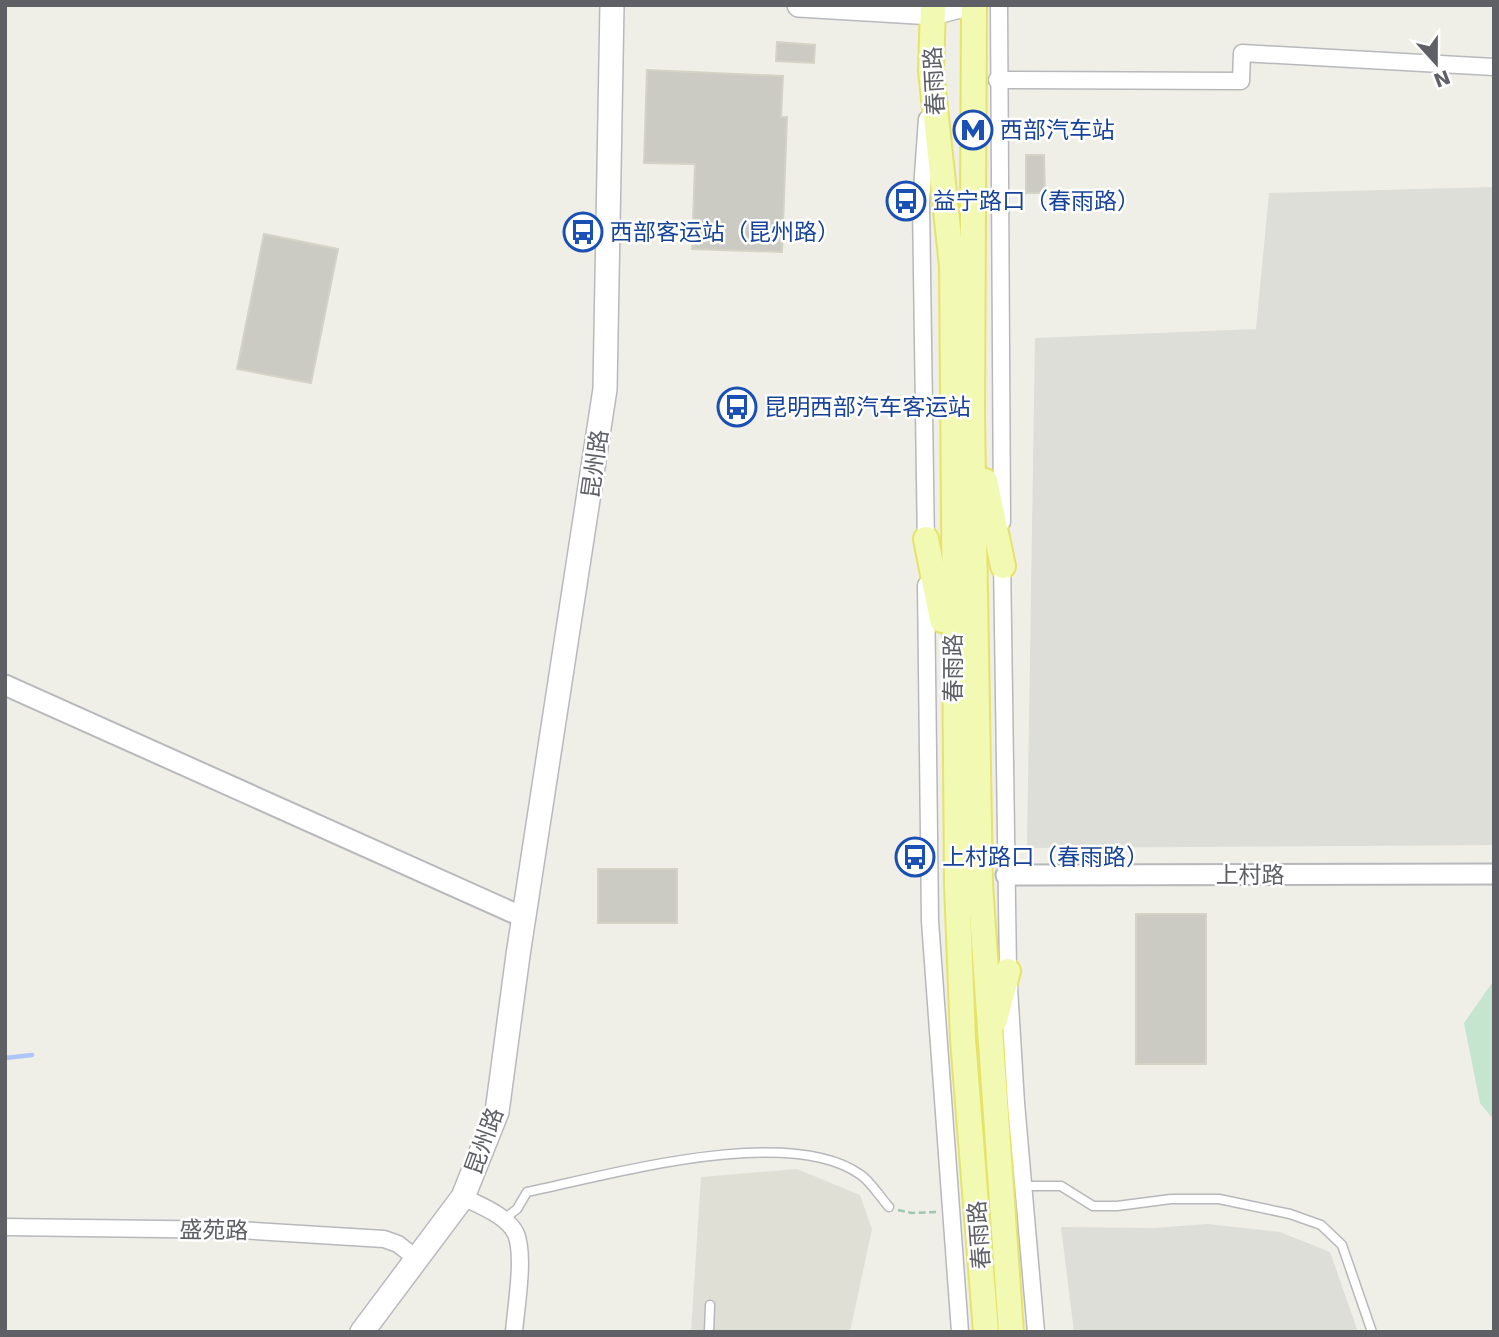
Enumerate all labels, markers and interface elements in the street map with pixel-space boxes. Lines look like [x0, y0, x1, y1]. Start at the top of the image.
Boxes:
north arrow [1401, 28, 1471, 98]
street label: 春雨路 [919, 46, 949, 116]
text: N [1431, 66, 1453, 92]
metro station icon: 西部汽车站 [952, 109, 994, 151]
place label: 西部汽车站 [1000, 117, 1115, 143]
bus stop icon: 益宁路口（春雨路） [885, 180, 927, 222]
place label: 益宁路口（春雨路） [933, 188, 1140, 214]
bus stop icon: 西部客运站（昆州路） [562, 211, 604, 253]
place label: 西部客运站（昆州路） [610, 219, 840, 245]
bus stop icon: 昆明西部汽车客运站 [716, 386, 758, 428]
place label: 昆明西部汽车客运站 [764, 394, 971, 420]
street label: 昆州路 [577, 428, 613, 500]
street label: 春雨路 [940, 634, 966, 703]
bus stop icon: 上村路口（春雨路） [894, 836, 936, 878]
place label: 上村路口（春雨路） [942, 844, 1149, 870]
street label: 上村路 [1216, 862, 1285, 888]
street label: 昆州路 [460, 1104, 508, 1178]
street label: 春雨路 [964, 1200, 994, 1270]
street label: 盛苑路 [179, 1216, 249, 1244]

